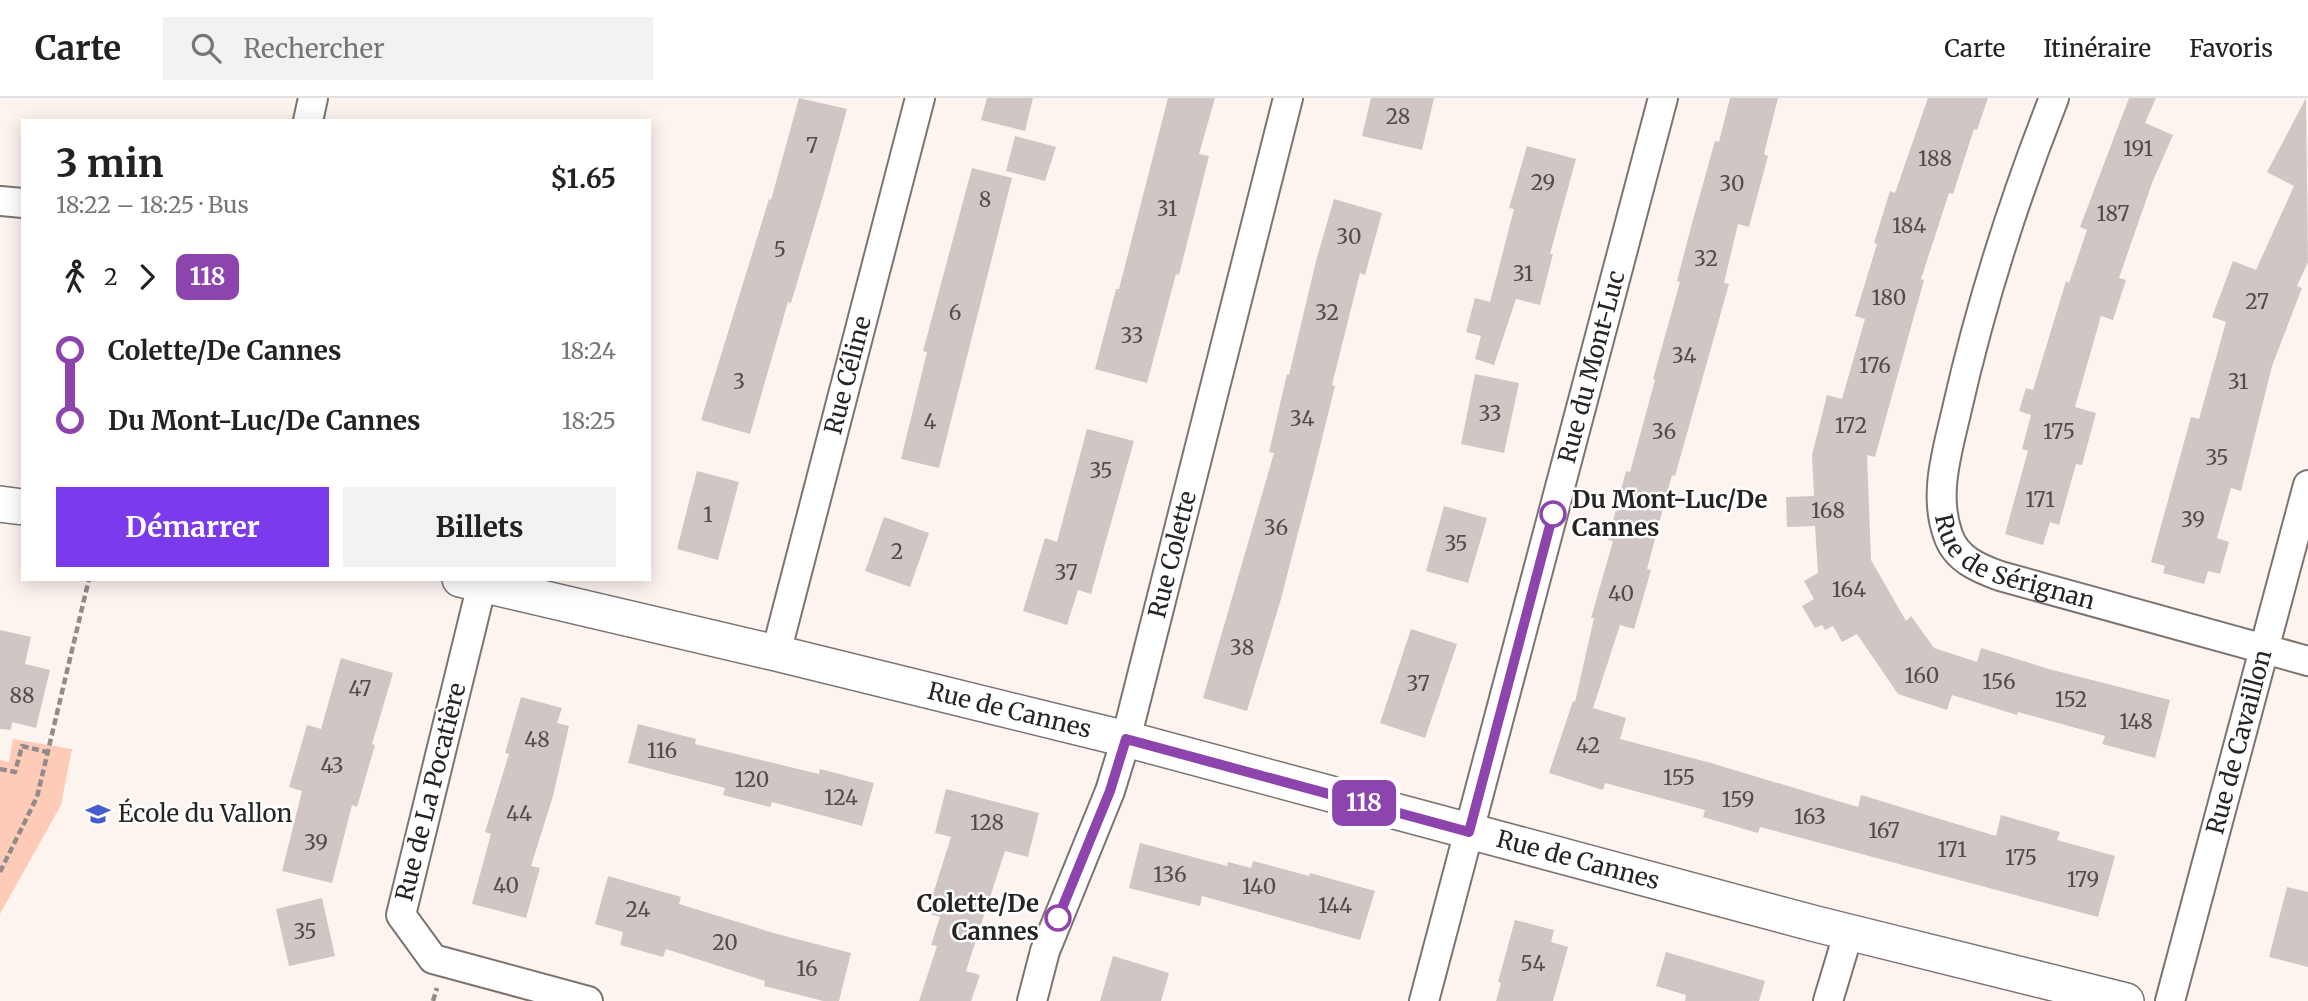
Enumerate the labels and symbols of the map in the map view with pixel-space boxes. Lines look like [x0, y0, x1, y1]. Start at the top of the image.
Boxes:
house number: 28 [1386, 103, 1410, 130]
house number: 7 [806, 132, 818, 159]
house number: 191 [2123, 135, 2153, 162]
house number: 188 [1918, 145, 1952, 172]
house number: 29 [1531, 169, 1555, 196]
house number: 30 [1719, 170, 1745, 197]
house number: 8 [979, 186, 991, 213]
house number: 31 [1157, 195, 1177, 222]
house number: 187 [2097, 200, 2129, 227]
house number: 184 [1892, 212, 1926, 239]
house number: 30 [1336, 223, 1362, 250]
house number: 5 [774, 236, 786, 263]
house number: 32 [1694, 245, 1718, 272]
house number: 31 [1513, 260, 1533, 287]
street label: Rue du Mont-Luc [1551, 267, 1632, 466]
house number: 180 [1872, 284, 1906, 311]
house number: 27 [2245, 288, 2269, 315]
house number: 6 [949, 299, 961, 326]
house number: 32 [1315, 299, 1339, 326]
street label: Rue Céline [817, 313, 878, 438]
house number: 33 [1120, 322, 1144, 349]
house number: 34 [1672, 342, 1696, 369]
house number: 176 [1859, 352, 1891, 379]
house number: 3 [733, 368, 745, 395]
house number: 31 [2228, 368, 2248, 395]
house number: 33 [1478, 400, 1502, 427]
house number: 34 [1290, 405, 1314, 432]
house number: 4 [924, 408, 937, 435]
house number: 172 [1835, 412, 1867, 439]
house number: 36 [1652, 418, 1676, 445]
house number: 175 [2043, 418, 2075, 445]
house number: 35 [2205, 444, 2229, 471]
house number: 35 [1089, 457, 1113, 484]
place label: Du Mont-Luc/De Cannes [1572, 484, 1767, 543]
house number: 171 [2025, 486, 2055, 513]
street label: Rue Colette [1141, 488, 1203, 621]
house number: 168 [1811, 497, 1845, 524]
house number: 1 [703, 501, 713, 528]
marker: Du Mont-Luc/De Cannes [1540, 501, 1566, 527]
house number: 39 [2181, 506, 2205, 533]
street label: Rue de Sérignan [1928, 511, 2099, 616]
house number: 36 [1264, 514, 1288, 541]
house number: 35 [1444, 530, 1468, 557]
house number: 2 [891, 538, 903, 565]
house number: 37 [1054, 559, 1078, 586]
house number: 164 [1832, 576, 1866, 603]
house number: 40 [1608, 580, 1634, 607]
house number: 38 [1230, 634, 1254, 661]
street label: Rue de Cavaillon [2199, 646, 2278, 838]
house number: 160 [1905, 662, 1939, 689]
house number: 156 [1982, 668, 2016, 695]
house number: 37 [1406, 670, 1430, 697]
house number: 47 [349, 675, 371, 702]
street label: Rue de Cannes [925, 675, 1095, 745]
street label: Rue de La Pocatière [388, 680, 473, 904]
house number: 88 [10, 682, 34, 709]
house number: 152 [2055, 686, 2087, 713]
house number: 148 [2119, 708, 2153, 735]
house number: 48 [524, 726, 550, 753]
house number: 42 [1576, 732, 1600, 759]
house number: 116 [647, 737, 677, 764]
house number: 43 [320, 752, 344, 779]
house number: 155 [1663, 764, 1695, 791]
house number: 120 [735, 766, 769, 793]
line badge: 118 [1324, 780, 1404, 826]
house number: 124 [824, 784, 858, 811]
house number: 159 [1721, 786, 1755, 813]
place label: École du Vallon [118, 797, 293, 829]
school or university icon: École du Vallon [84, 800, 112, 828]
house number: 44 [506, 800, 532, 827]
house number: 163 [1794, 803, 1826, 830]
house number: 128 [970, 809, 1004, 836]
house number: 167 [1868, 817, 1900, 844]
street label: Rue de Cannes [1493, 823, 1663, 896]
house number: 39 [304, 829, 328, 856]
house number: 171 [1937, 836, 1967, 863]
house number: 175 [2005, 844, 2037, 871]
house number: 136 [1153, 861, 1187, 888]
house number: 179 [2067, 866, 2099, 893]
house number: 40 [493, 872, 519, 899]
house number: 140 [1242, 873, 1276, 900]
place label: Colette/De Cannes [917, 888, 1039, 947]
house number: 144 [1318, 892, 1352, 919]
house number: 24 [626, 896, 650, 923]
marker: Colette/De Cannes [1045, 905, 1071, 931]
house number: 35 [293, 918, 317, 945]
house number: 20 [712, 929, 738, 956]
house number: 54 [1521, 950, 1545, 977]
house number: 16 [796, 955, 818, 982]

